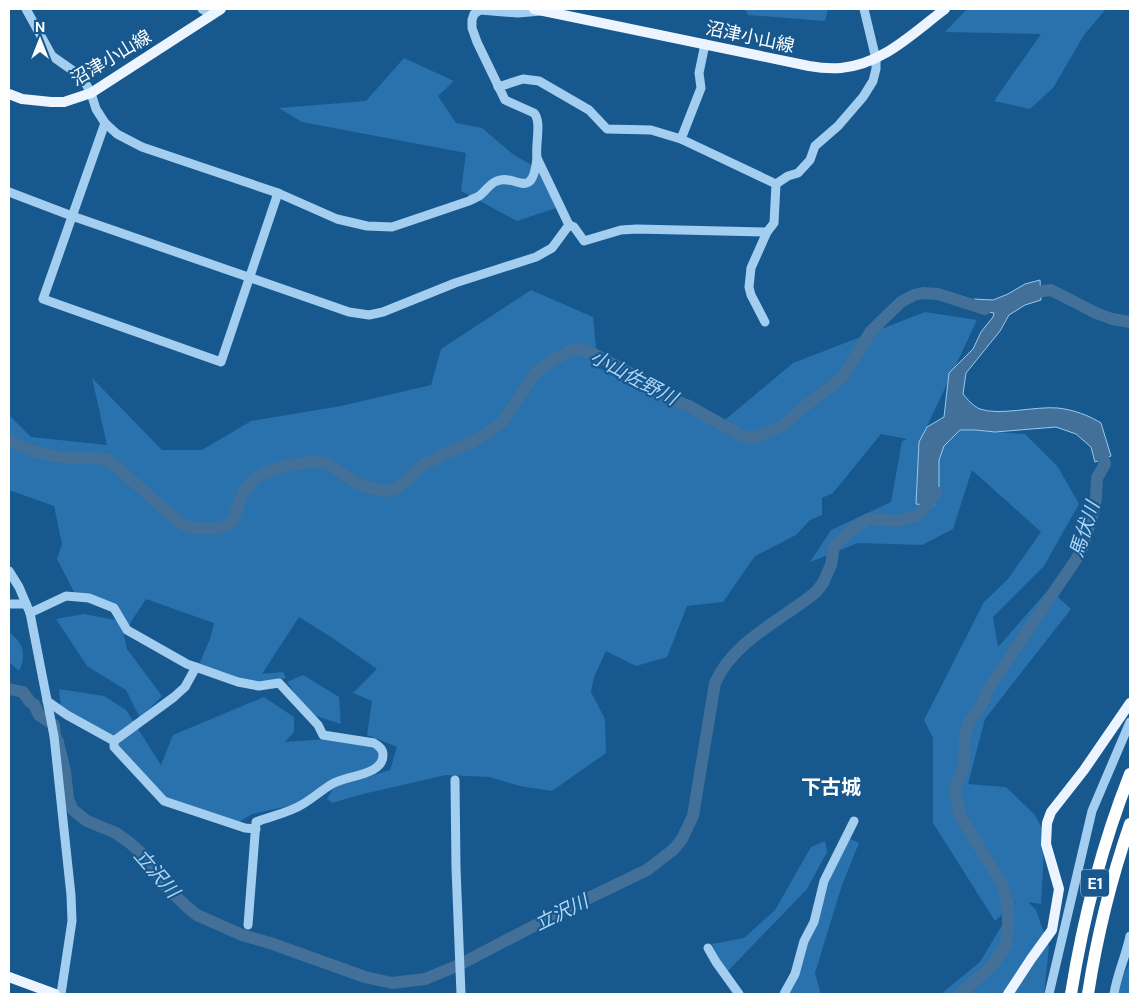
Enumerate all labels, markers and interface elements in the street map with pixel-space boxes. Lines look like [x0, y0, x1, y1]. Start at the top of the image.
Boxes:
north arrow [15, 15, 65, 65]
street label: 沼津小山線 [703, 16, 797, 58]
text: N [35, 18, 45, 36]
street label: 沼津小山線 [66, 25, 156, 91]
water label: 小山佐野川 [586, 344, 683, 412]
water label: 馬伏川 [1064, 496, 1106, 560]
district label: 下古城 [801, 774, 861, 800]
water label: 立沢川 [128, 844, 186, 905]
road number: E1 [1081, 870, 1109, 896]
water label: 立沢川 [530, 888, 594, 936]

